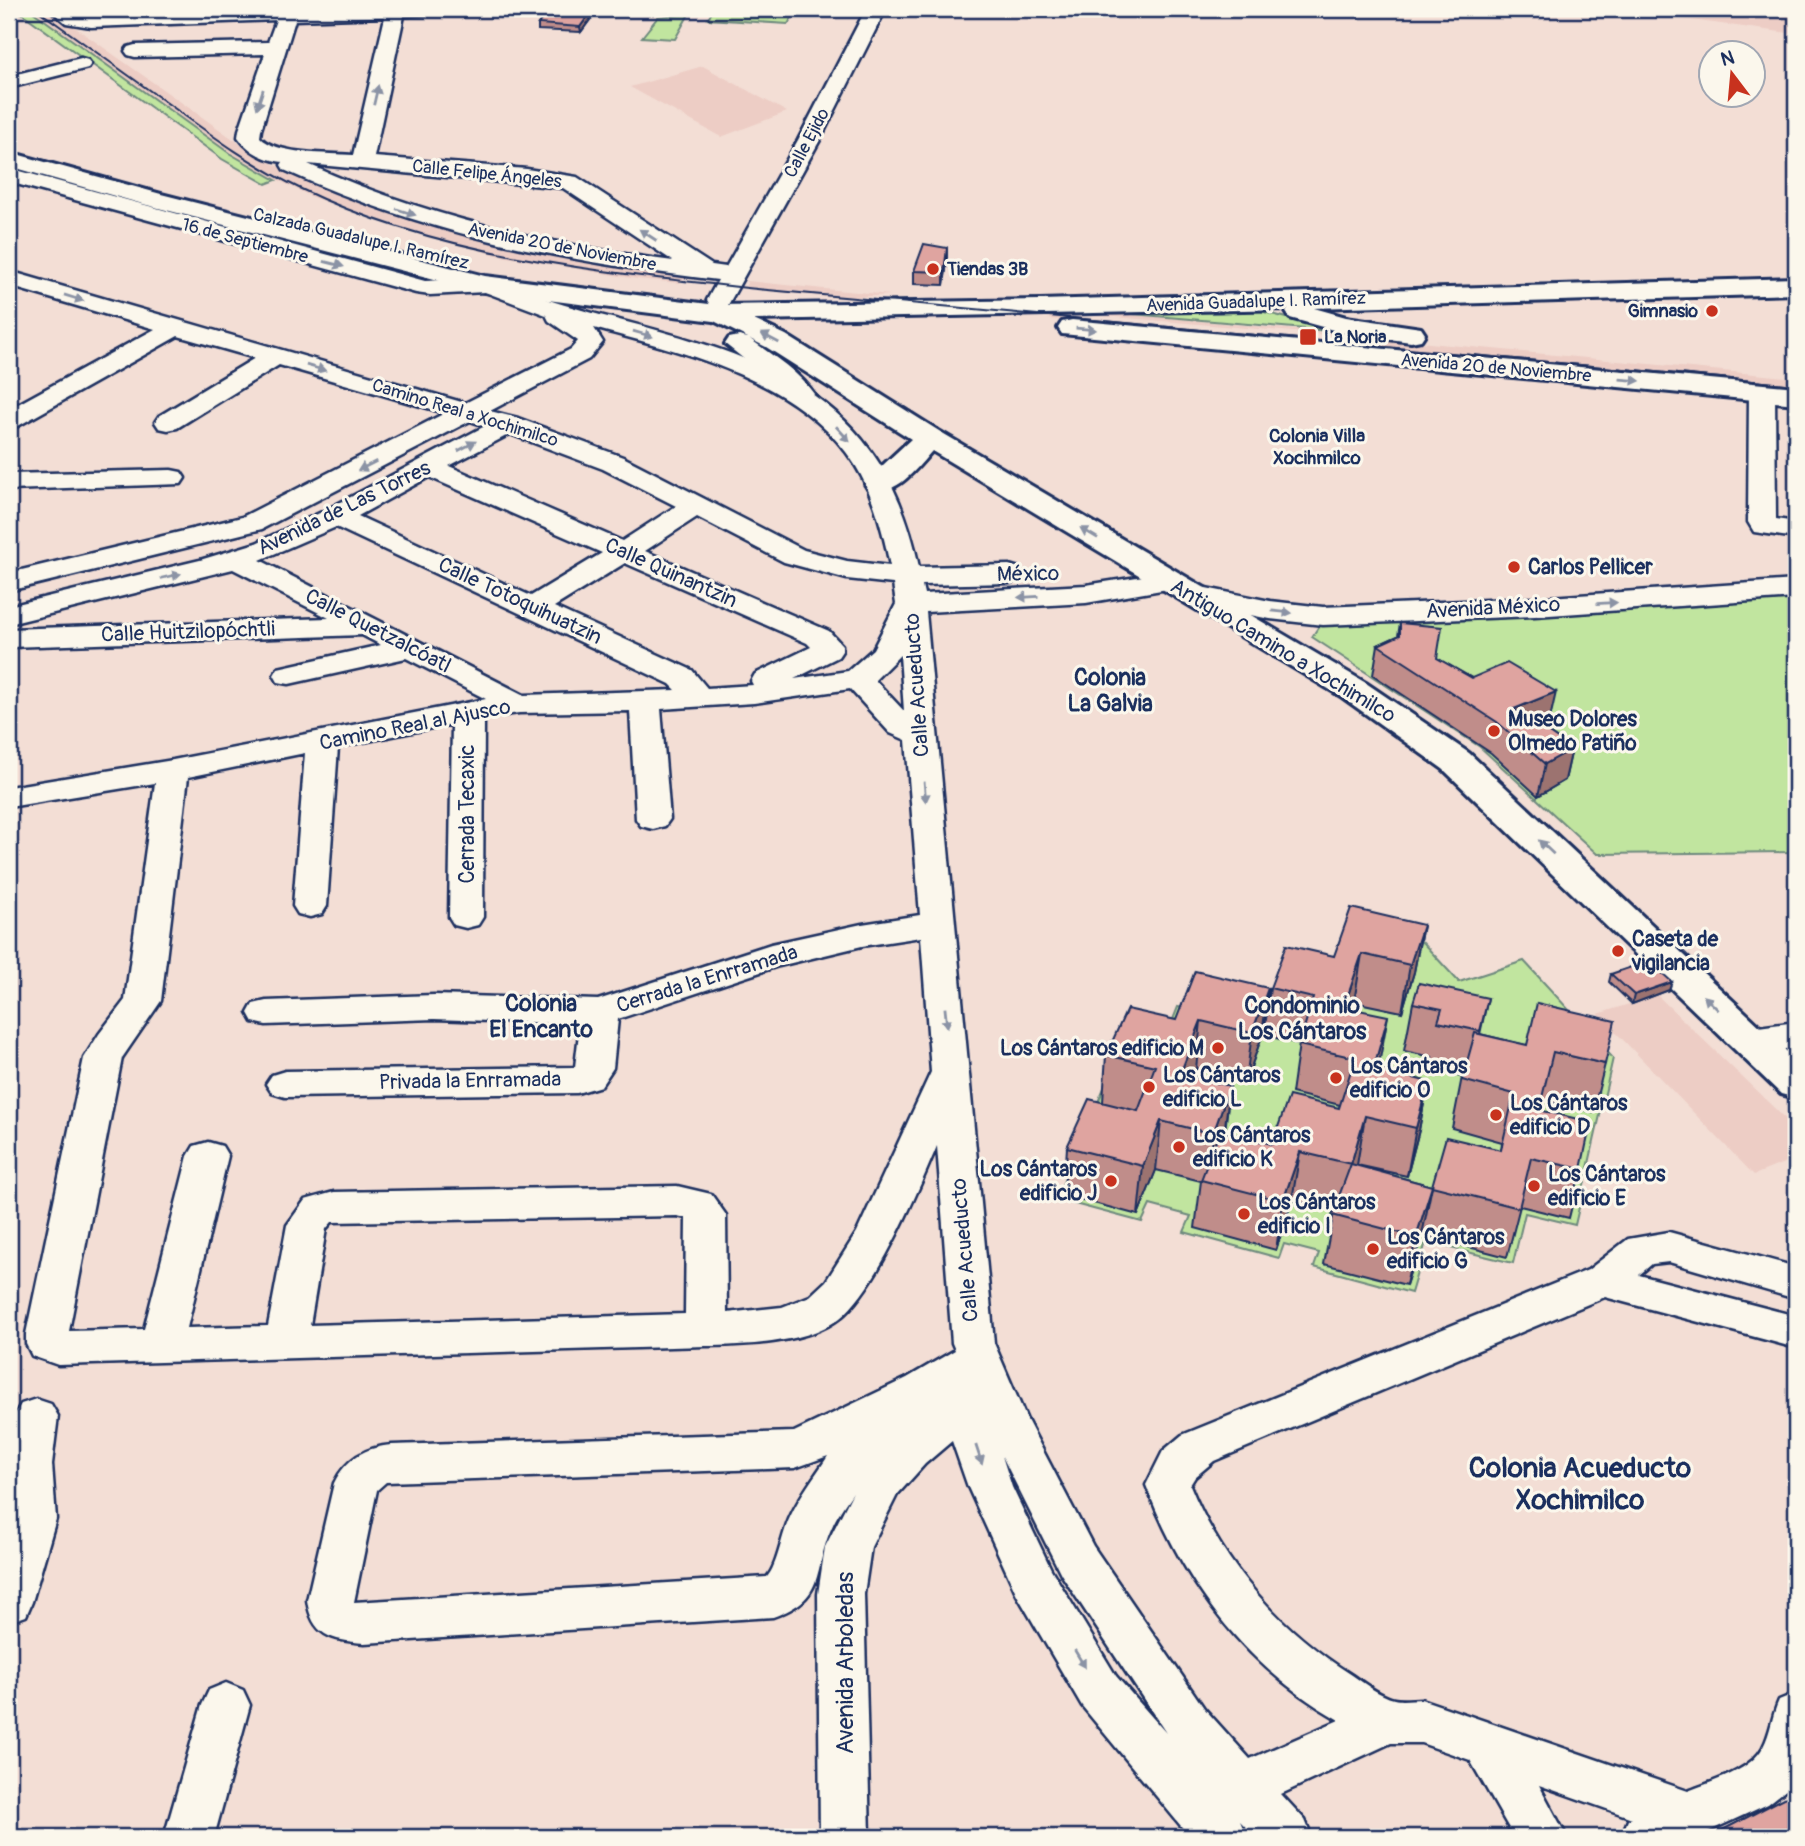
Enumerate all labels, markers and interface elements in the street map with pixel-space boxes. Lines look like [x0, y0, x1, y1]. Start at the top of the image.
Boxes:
north arrow [1696, 38, 1766, 108]
text: N [1718, 45, 1737, 72]
one-way arrow [371, 84, 382, 106]
one-way arrow [254, 88, 264, 109]
street label: Calle Ejido [779, 104, 835, 182]
street label: Calle Felipe Ángeles [411, 155, 563, 193]
street label: Calzada Guadalupe I. Ramírez [251, 203, 471, 275]
one-way arrow [396, 207, 417, 217]
street label: 16 de Septiembre [179, 213, 311, 269]
street label: Avenida 20 de Noviembre [466, 217, 658, 277]
one-way arrow [639, 229, 658, 242]
place label: Tiendas 3B [946, 258, 1028, 281]
one-way arrow [324, 260, 345, 270]
marker: Tiendas 3B [925, 261, 941, 277]
street label: Avenida Guadalupe I. Ramírez [1146, 287, 1366, 317]
one-way arrow [64, 294, 85, 304]
place label: Gimnasio [1628, 300, 1698, 323]
marker: Gimnasio [1704, 303, 1720, 319]
one-way arrow [1075, 324, 1097, 335]
place label: La Noria [1324, 326, 1387, 349]
marker: La Noria [1298, 327, 1318, 347]
one-way arrow [632, 330, 653, 340]
one-way arrow [760, 332, 780, 344]
street label: Avenida 20 de Noviembre [1400, 348, 1592, 388]
one-way arrow [306, 363, 327, 373]
street label: Camino Real a Xochimilco [369, 374, 561, 452]
one-way arrow [1619, 375, 1641, 386]
district label: Colonia Villa Xocihmilco [1269, 424, 1365, 470]
one-way arrow [835, 425, 851, 443]
one-way arrow [458, 441, 478, 453]
street label: Avenida de Las Torres [253, 454, 436, 562]
one-way arrow [357, 461, 377, 472]
one-way arrow [1080, 527, 1099, 540]
street label: Calle Quinantzin [601, 532, 741, 614]
street label: Calle Totoquihuatzin [434, 551, 606, 651]
place label: Carlos Pellicer [1528, 554, 1653, 581]
marker: Carlos Pellicer [1506, 559, 1522, 575]
street label: México [997, 560, 1059, 588]
one-way arrow [160, 571, 182, 582]
street label: Antiguo Camino a Xochimilco [1165, 573, 1401, 729]
street label: Calle Quetzalcóatl [300, 583, 456, 679]
street label: Avenida México [1425, 591, 1561, 625]
one-way arrow [1017, 592, 1039, 603]
one-way arrow [1596, 597, 1618, 608]
one-way arrow [1271, 606, 1293, 617]
street label: Calle Acueducto [899, 612, 935, 758]
street label: Calle Huitzilopóchtli [101, 615, 276, 649]
district label: Colonia La Galvia [1067, 663, 1153, 718]
street label: Camino Real al Ajusco [317, 693, 513, 757]
place label: Museo Dolores Olmedo Patiño [1508, 706, 1637, 757]
marker: Museo Dolores Olmedo Patiño [1486, 723, 1502, 739]
street label: Cerrada Tecaxic [454, 745, 481, 883]
one-way arrow [920, 781, 931, 803]
one-way arrow [1538, 839, 1555, 855]
place label: Caseta de vigilancia [1631, 926, 1719, 977]
street label: Cerrada la Enrramada [613, 939, 801, 1019]
marker: Caseta de vigilancia [1610, 943, 1626, 959]
district label: Colonia El Encanto [489, 989, 593, 1044]
district label: Condominio Los Cántaros [1238, 991, 1367, 1046]
one-way arrow [1702, 995, 1720, 1011]
one-way arrow [940, 1007, 951, 1029]
place label: Los Cántaros edificio M [1000, 1035, 1204, 1062]
marker: Los Cántaros edificio M [1210, 1040, 1226, 1056]
place label: Los Cántaros edificio O [1349, 1053, 1468, 1104]
place label: Los Cántaros edificio L [1162, 1062, 1281, 1113]
street label: Privada la Enrramada [379, 1066, 561, 1096]
marker: Los Cántaros edificio O [1328, 1070, 1344, 1086]
marker: Los Cántaros edificio L [1141, 1079, 1157, 1095]
place label: Los Cántaros edificio D [1509, 1090, 1628, 1141]
marker: Los Cántaros edificio D [1488, 1107, 1504, 1123]
place label: Los Cántaros edificio K [1192, 1122, 1311, 1173]
marker: Los Cántaros edificio K [1171, 1139, 1187, 1155]
place label: Los Cántaros edificio J [980, 1156, 1098, 1207]
place label: Los Cántaros edificio E [1547, 1161, 1666, 1212]
marker: Los Cántaros edificio J [1103, 1173, 1119, 1189]
street label: Calle Acueducto [945, 1177, 985, 1323]
marker: Los Cántaros edificio E [1526, 1178, 1542, 1194]
place label: Los Cántaros edificio I [1257, 1189, 1376, 1240]
marker: Los Cántaros edificio I [1236, 1206, 1252, 1222]
place label: Los Cántaros edificio G [1386, 1224, 1505, 1275]
marker: Los Cántaros edificio G [1365, 1241, 1381, 1257]
one-way arrow [974, 1445, 985, 1466]
district label: Colonia Acueducto Xochimilco [1469, 1451, 1691, 1518]
street label: Avenida Arboledas [831, 1572, 860, 1754]
one-way arrow [1073, 1649, 1086, 1668]

